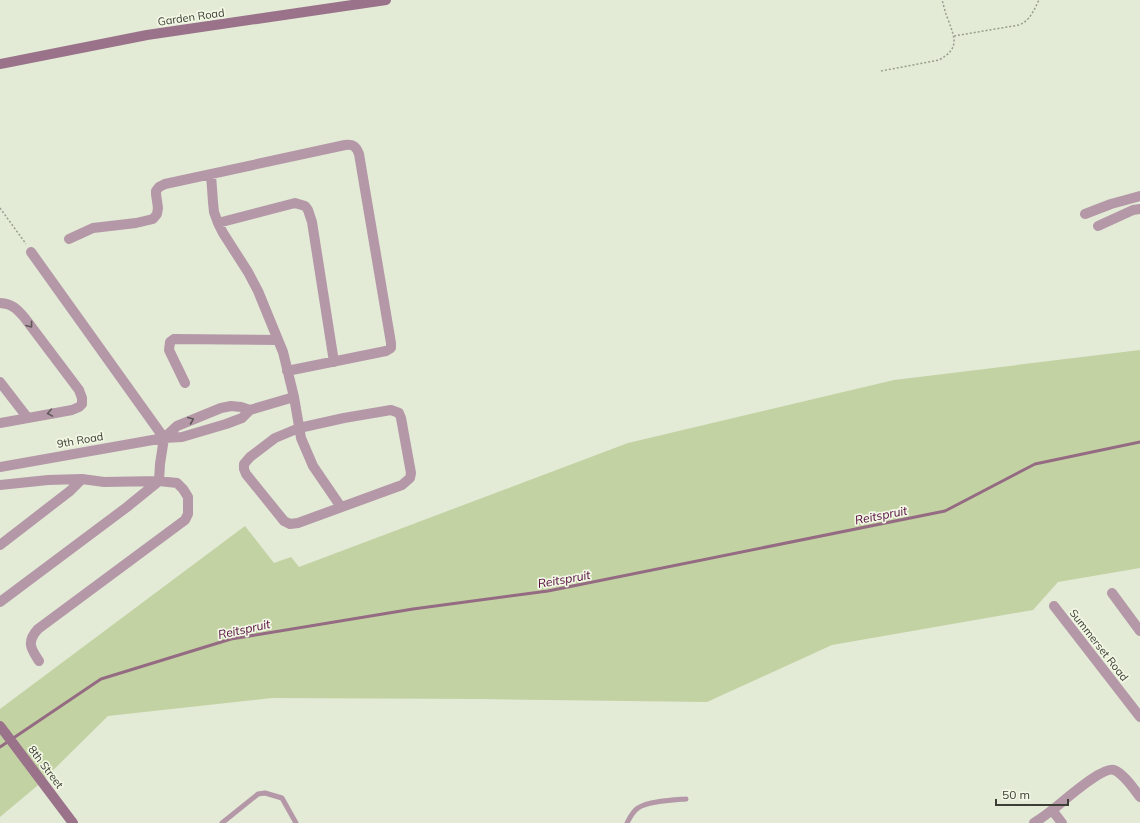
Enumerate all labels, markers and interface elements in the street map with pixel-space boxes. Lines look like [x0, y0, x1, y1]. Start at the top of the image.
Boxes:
street label: Garden Road [157, 5, 225, 29]
one-way arrow [25, 320, 32, 327]
one-way arrow [47, 409, 53, 417]
one-way arrow [187, 417, 194, 425]
street label: 9th Road [56, 429, 104, 451]
water label: Reitspruit [853, 502, 909, 527]
water label: Reitspruit [536, 567, 592, 591]
street label: Summerset Road [1067, 606, 1131, 684]
water label: Reitspruit [216, 616, 272, 642]
street label: 8th Street [25, 743, 67, 791]
scale bar [996, 781, 1068, 807]
text: 50 m [1002, 787, 1030, 802]

